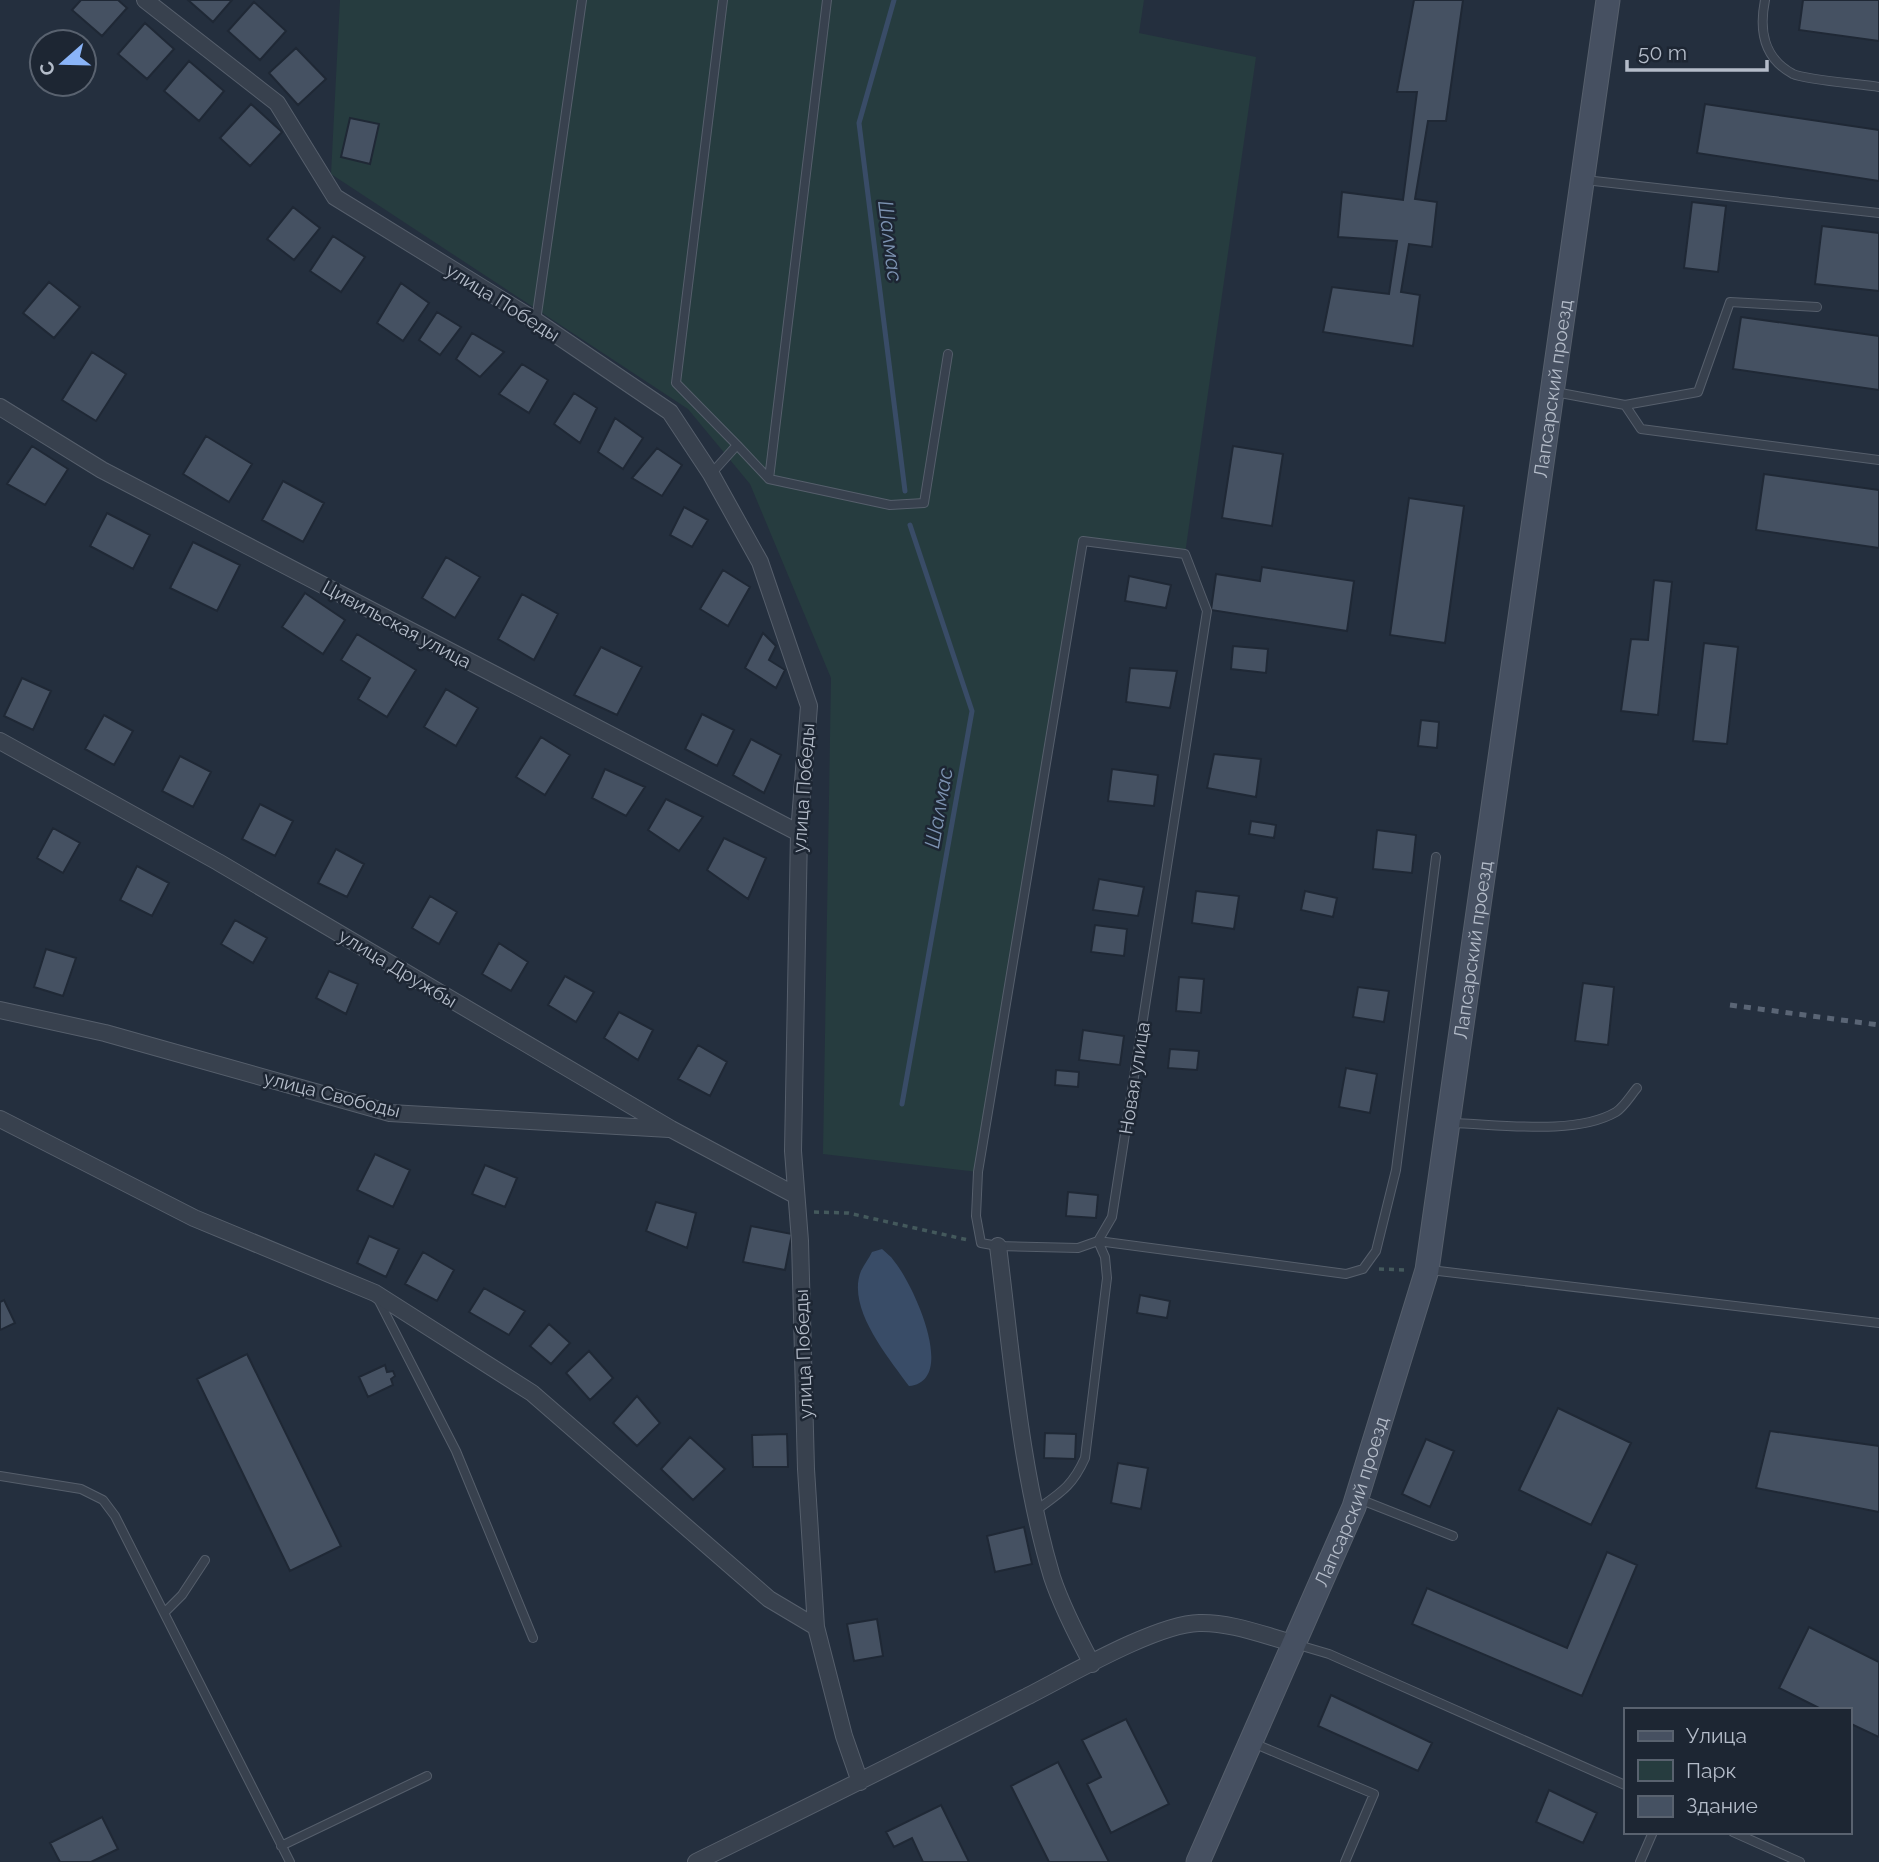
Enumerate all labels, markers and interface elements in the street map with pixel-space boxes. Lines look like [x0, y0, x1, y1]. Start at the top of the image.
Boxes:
north arrow [28, 28, 98, 98]
scale bar [1627, 28, 1767, 72]
text: 50 m [1638, 40, 1687, 65]
text: С [34, 59, 60, 79]
water label: Шалмас [873, 199, 908, 283]
street label: улица Победы [442, 258, 564, 346]
street label: Лапсарский проезд [1529, 298, 1576, 479]
street label: Цивильская улица [319, 575, 475, 673]
street label: улица Победы [787, 722, 819, 854]
water label: Шалмас [919, 766, 958, 850]
street label: Лапсарский проезд [1449, 859, 1496, 1041]
street label: улица Дружбы [335, 924, 461, 1012]
street label: Новая улица [1114, 1020, 1154, 1136]
street label: улица Свободы [261, 1066, 403, 1122]
street label: улица Победы [790, 1289, 816, 1419]
street label: Лапсарский проезд [1309, 1414, 1392, 1590]
legend [1624, 1708, 1851, 1834]
text: Улица [1686, 1723, 1747, 1748]
text: Парк [1686, 1758, 1736, 1783]
text: Здание [1686, 1793, 1758, 1818]

